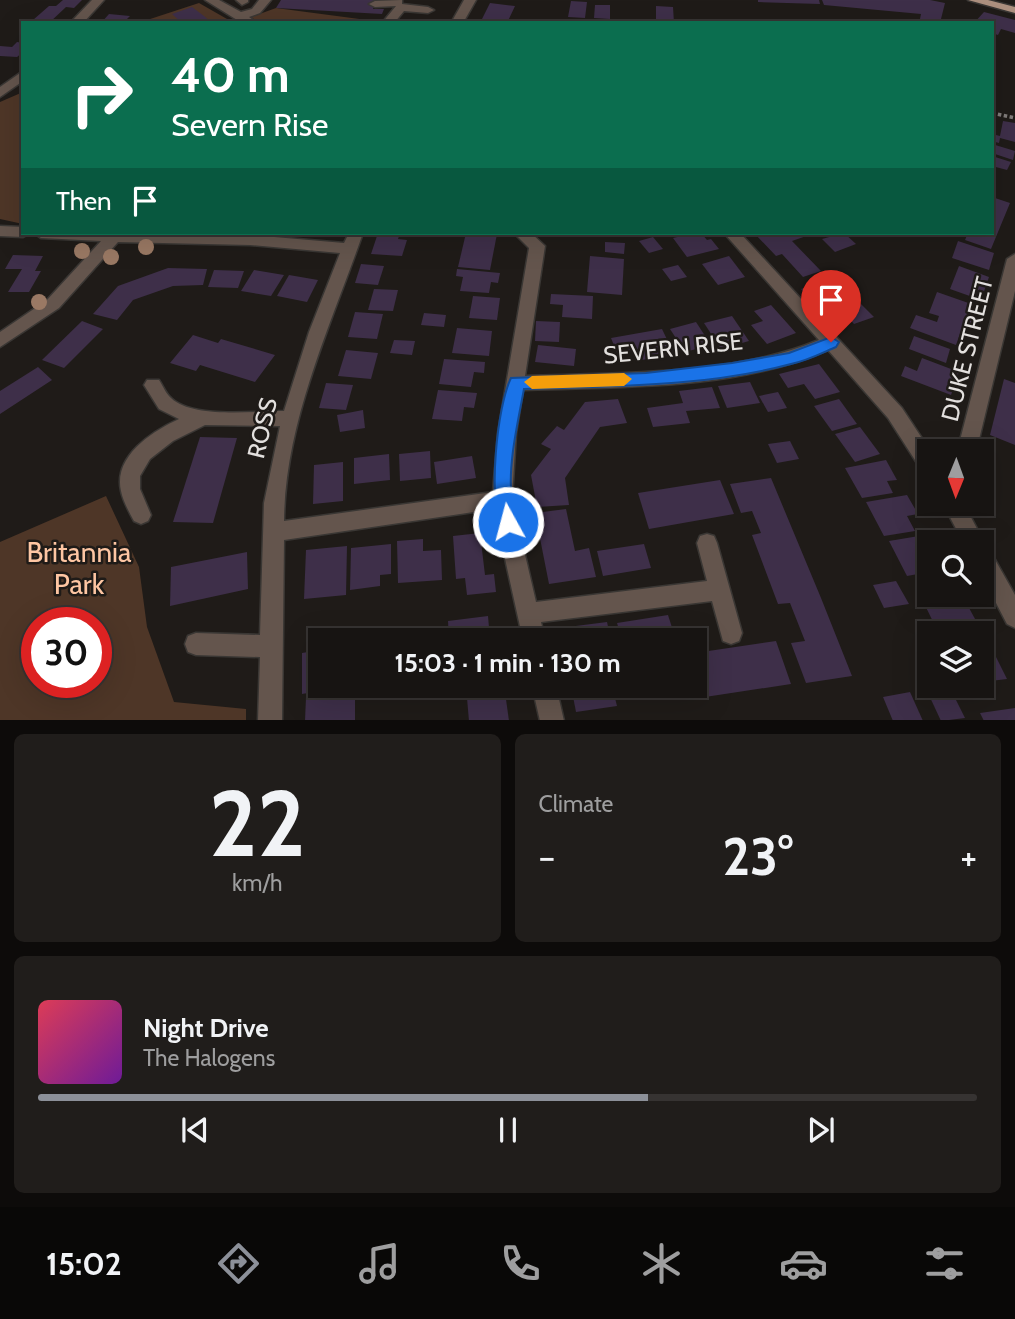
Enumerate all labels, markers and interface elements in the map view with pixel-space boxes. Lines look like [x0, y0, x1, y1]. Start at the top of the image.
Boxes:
text: 40 m [171, 45, 290, 104]
icon: right [56, 49, 147, 140]
text: Severn Rise [171, 105, 328, 144]
icon: arrive [126, 182, 164, 220]
text: Then [56, 185, 112, 217]
pin [801, 270, 861, 342]
street label: DUKE STREET [935, 274, 999, 424]
icon: arrive [812, 281, 850, 319]
street label: SEVERN RISE [602, 326, 744, 370]
street label: ROSS [241, 395, 283, 461]
north arrow [917, 439, 994, 516]
map controls [917, 439, 994, 698]
position arrow [471, 485, 545, 559]
button: search [917, 530, 994, 607]
park label: Britannia Park [27, 535, 132, 601]
speed limit sign: 30 [21, 607, 112, 698]
button: layers [917, 621, 994, 698]
text: 15:03 · 1 min · 130 m [394, 647, 621, 679]
text: 22 [209, 768, 305, 879]
text: Climate [539, 790, 613, 818]
text: 23° [722, 825, 793, 888]
text: − [539, 833, 555, 880]
text: + [960, 833, 977, 880]
text: km/h [232, 869, 282, 897]
text: Night Drive [143, 1012, 269, 1044]
text: The Halogens [143, 1044, 275, 1072]
icon: previous [176, 1111, 214, 1149]
icon: pause [489, 1111, 527, 1149]
icon: next [802, 1111, 840, 1149]
icon: directions [214, 1239, 263, 1288]
icon: music [355, 1239, 404, 1288]
icon: phone [496, 1239, 545, 1288]
icon: climate [637, 1239, 686, 1288]
icon: car [779, 1239, 828, 1288]
icon: filters [920, 1239, 969, 1288]
text: 15:02 [46, 1244, 122, 1283]

